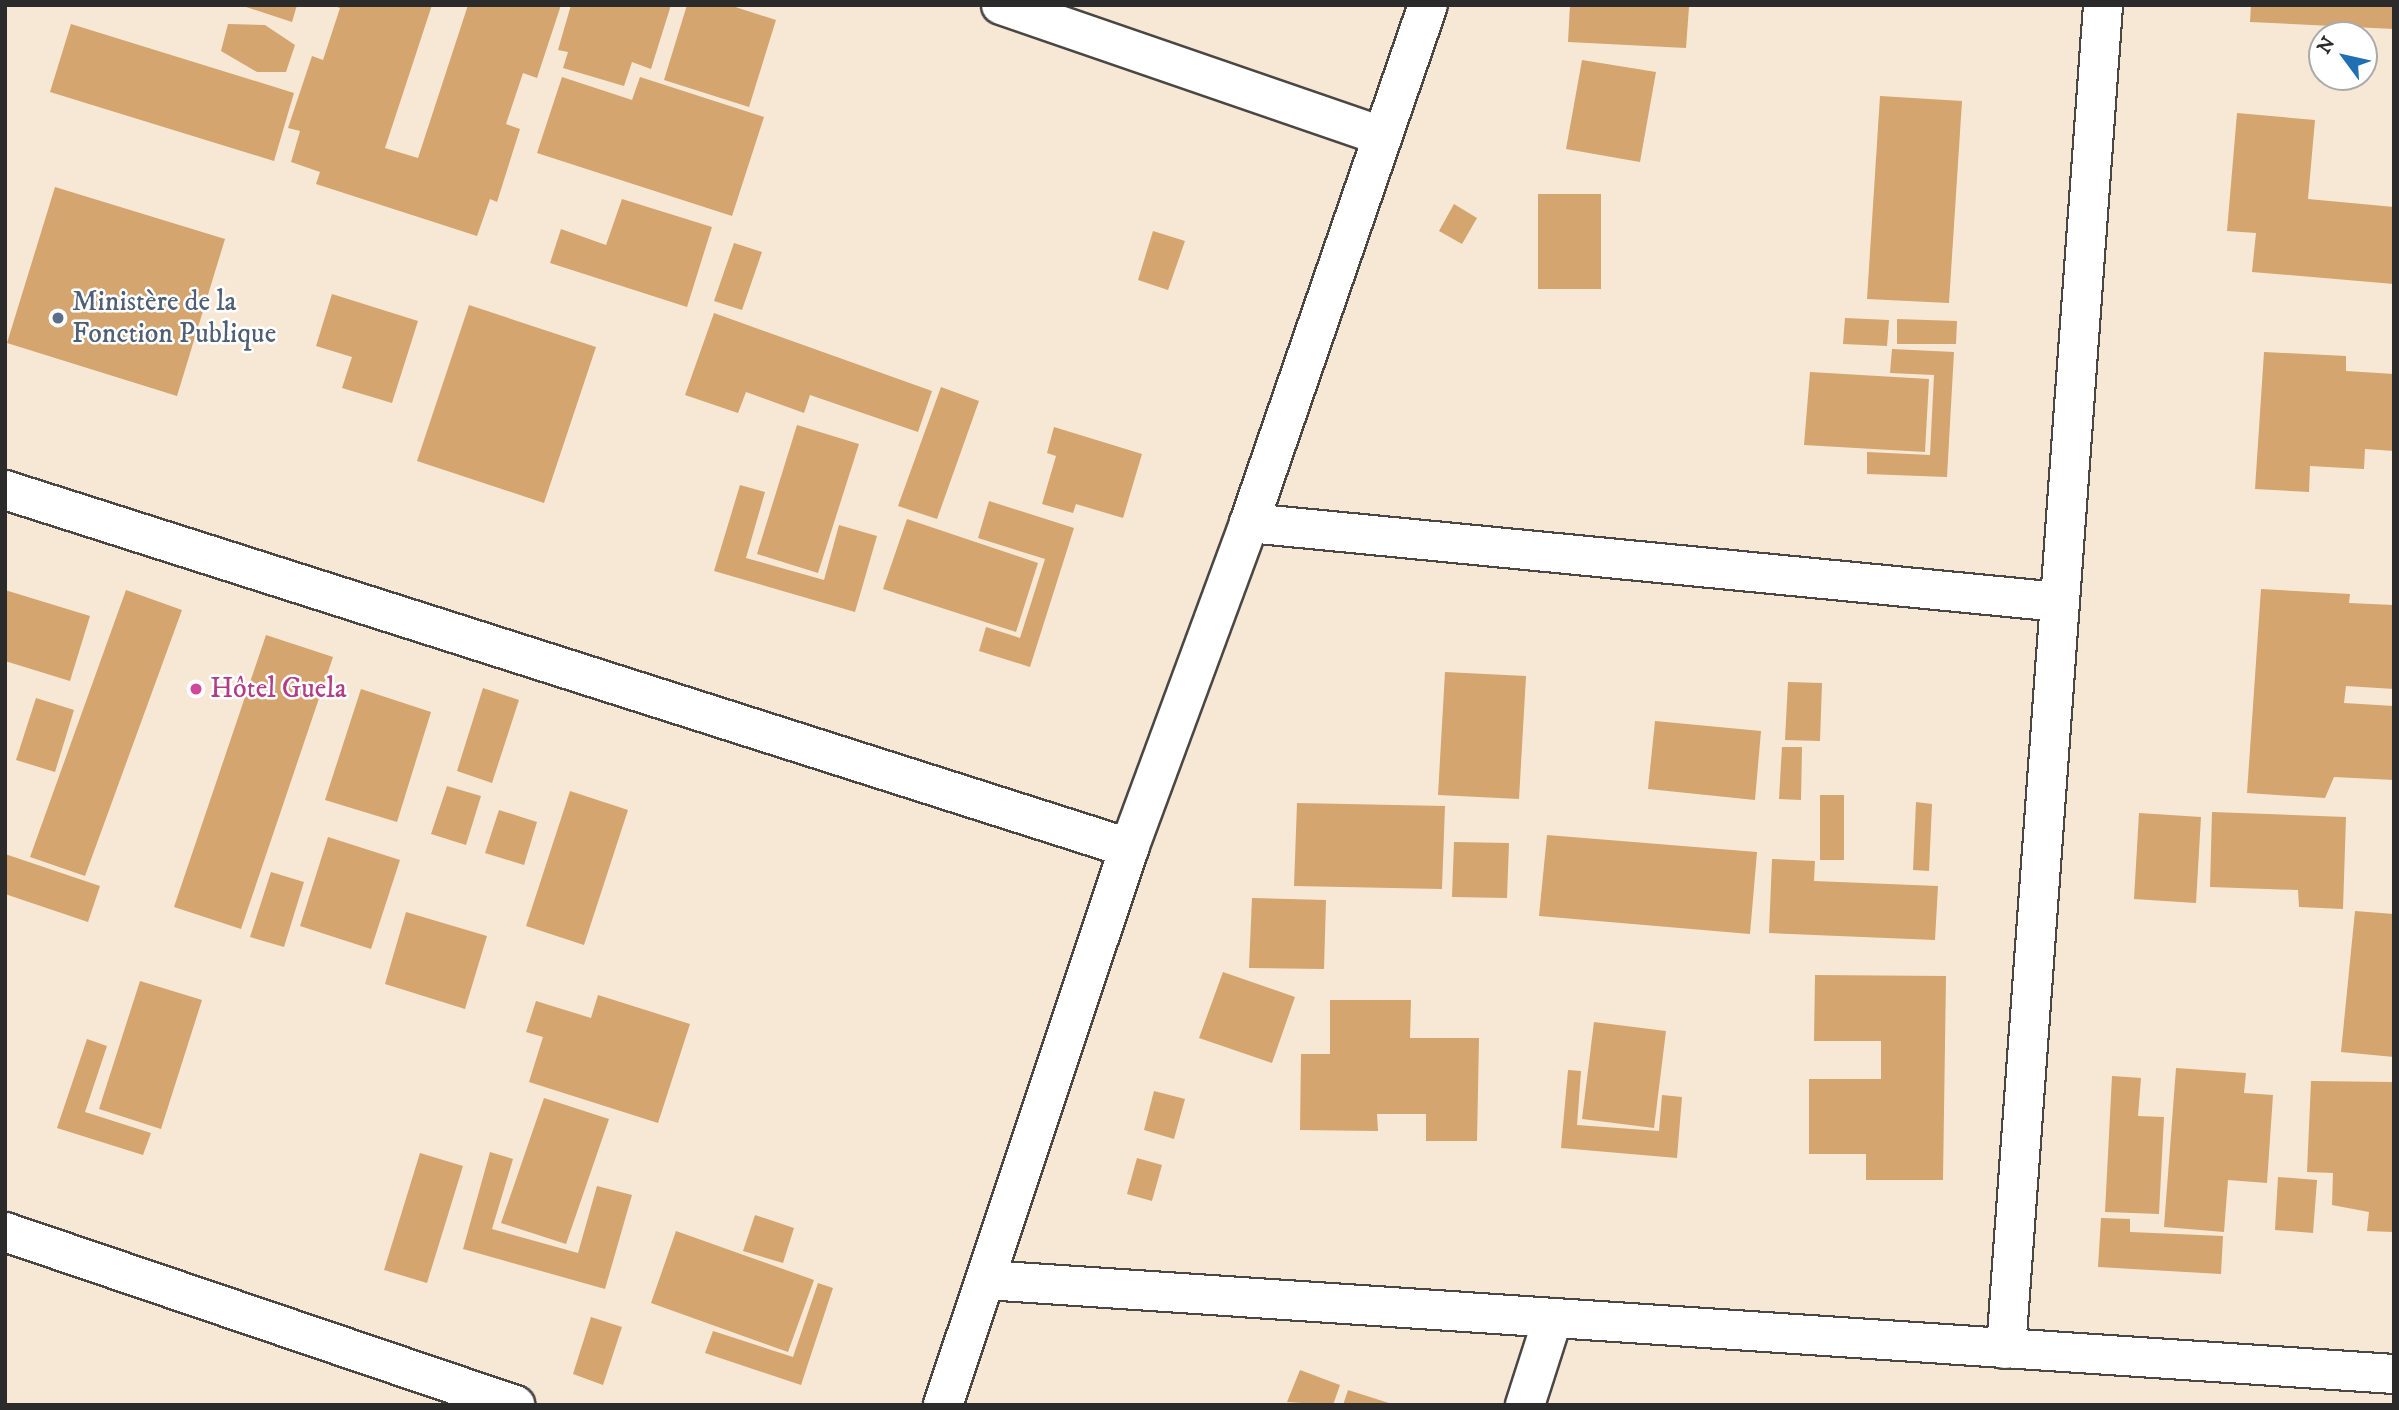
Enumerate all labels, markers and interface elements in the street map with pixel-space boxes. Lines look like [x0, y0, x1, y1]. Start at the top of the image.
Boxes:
north arrow [2308, 21, 2378, 91]
text: N [2313, 33, 2341, 58]
place label: Ministère de la Fonction Publique [72, 285, 276, 351]
marker: Ministère de la Fonction Publique [50, 310, 66, 326]
place label: Hôtel Guela [210, 672, 347, 706]
marker: Hôtel Guela [188, 681, 204, 697]

